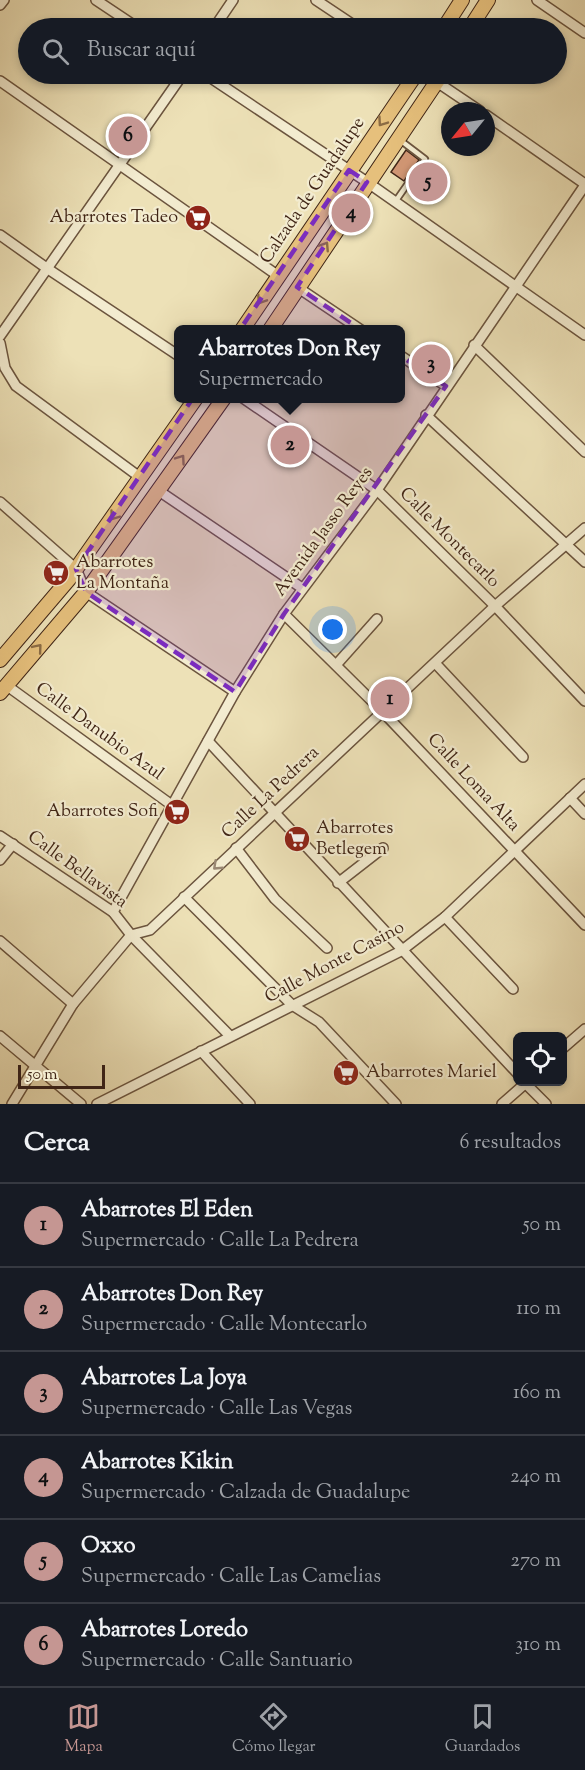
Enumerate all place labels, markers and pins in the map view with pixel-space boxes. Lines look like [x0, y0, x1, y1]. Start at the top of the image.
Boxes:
pin: 6 [108, 114, 148, 158]
pin: 5 [408, 160, 448, 204]
pin: 4 [332, 190, 370, 236]
supermarket icon: Abarrotes Tadeo [183, 203, 213, 233]
place label: Abarrotes Tadeo [50, 205, 178, 231]
pin: 3 [412, 342, 450, 386]
pin: 2 [270, 422, 310, 468]
place label: Abarrotes La Montaña [76, 550, 169, 597]
supermarket icon: Abarrotes La Montaña [41, 558, 71, 588]
pin: 1 [370, 676, 410, 722]
supermarket icon: Abarrotes Sofi [162, 797, 192, 827]
place label: Abarrotes Sofi [47, 799, 158, 825]
place label: Abarrotes Betlegem [316, 816, 393, 863]
supermarket icon: Abarrotes Betlegem [282, 824, 312, 854]
supermarket icon: Abarrotes Mariel [331, 1058, 361, 1088]
place label: Abarrotes Mariel [366, 1060, 497, 1086]

